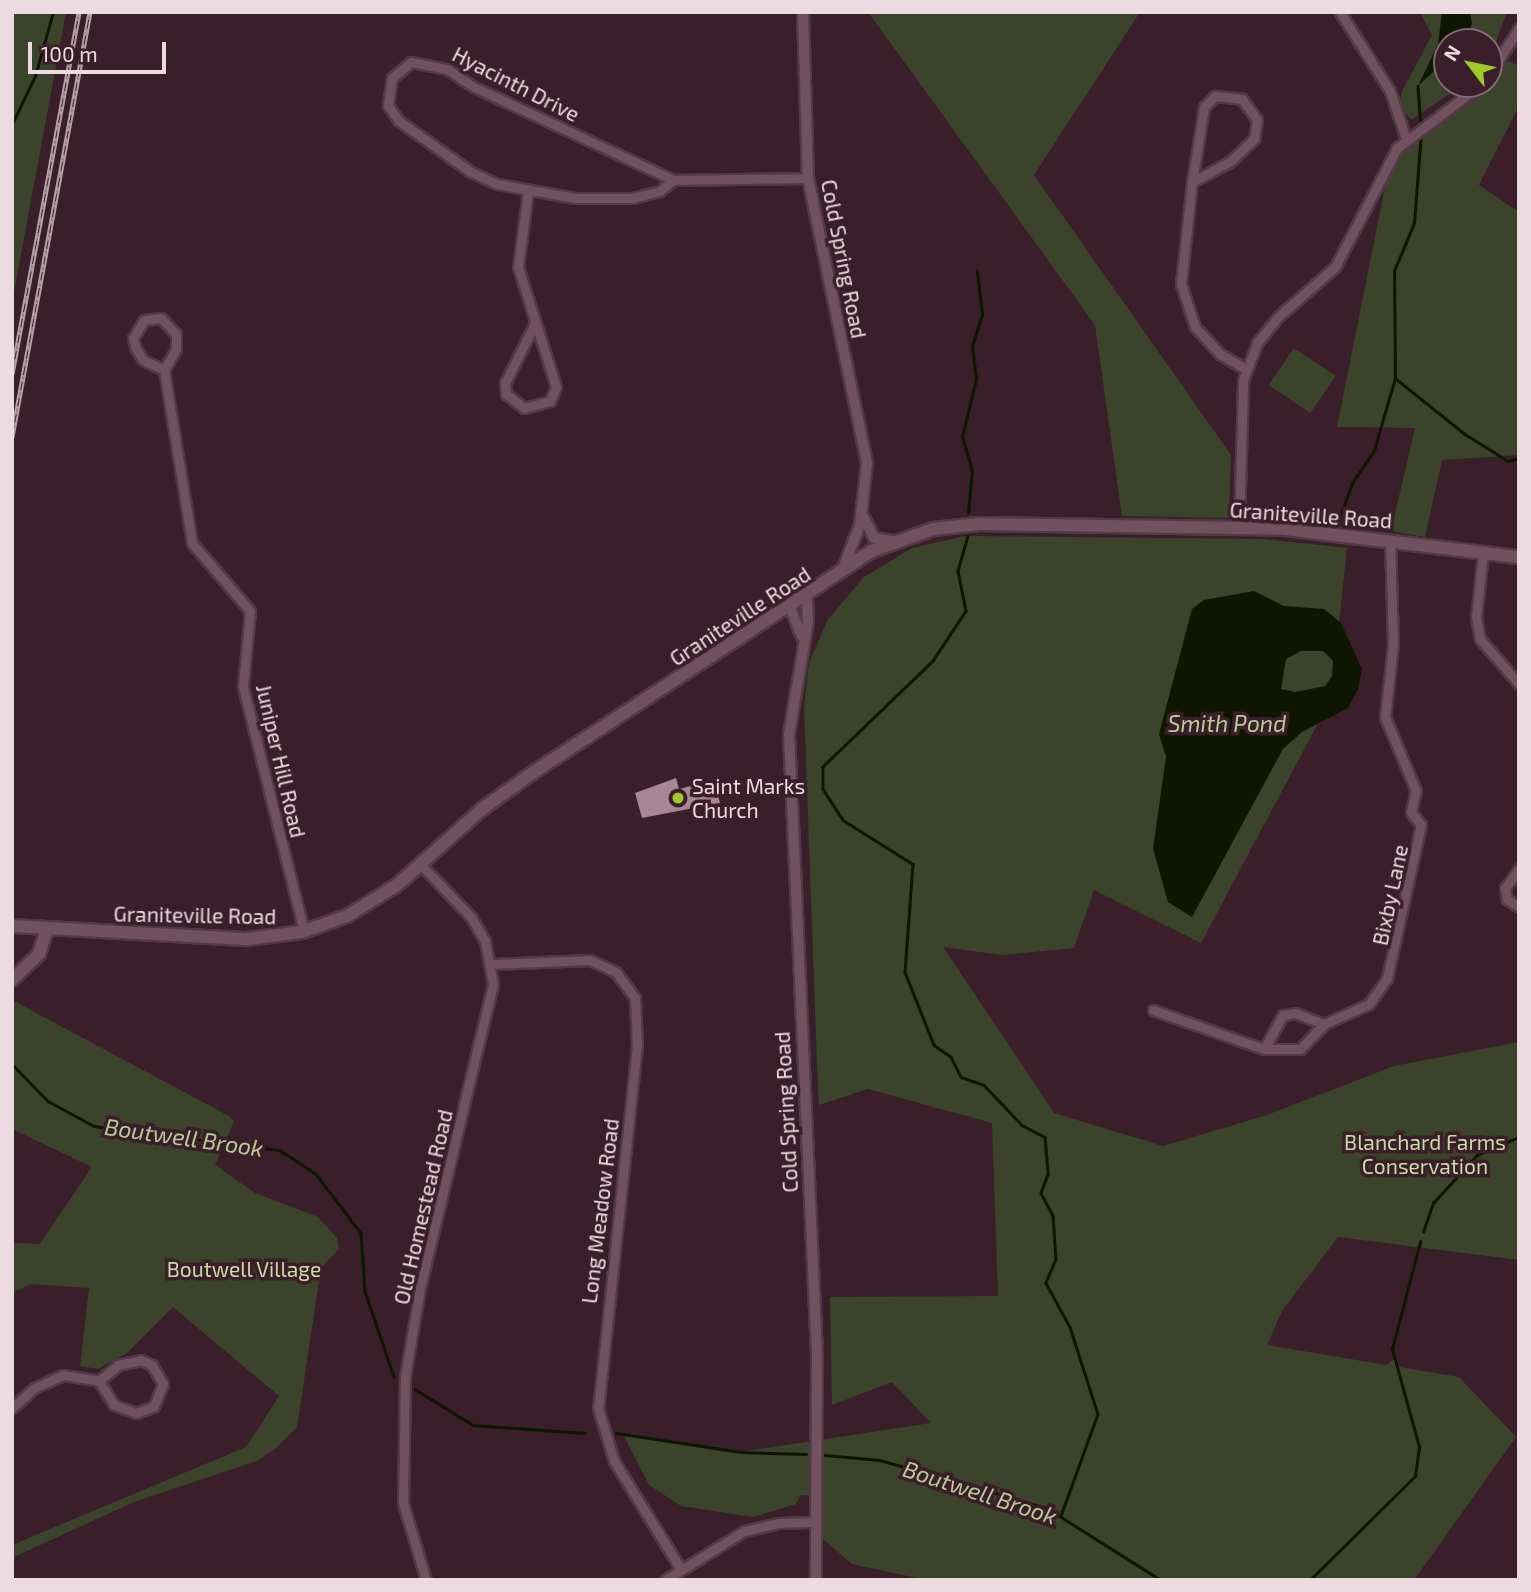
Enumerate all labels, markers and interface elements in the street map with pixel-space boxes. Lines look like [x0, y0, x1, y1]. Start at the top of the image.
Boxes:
scale bar [32, 28, 170, 72]
north arrow [1433, 28, 1503, 98]
text: 100 m [41, 41, 98, 66]
street label: Hyacinth Drive [448, 41, 584, 127]
text: N [1438, 41, 1465, 65]
street label: Cold Spring Road [816, 177, 872, 341]
street label: Graniteville Road [1229, 497, 1393, 533]
street label: Graniteville Road [665, 561, 815, 671]
street label: Juniper Hill Road [251, 681, 311, 841]
water label: Smith Pond [1168, 709, 1286, 737]
place label: Saint Marks Church [692, 773, 805, 823]
marker: Saint Marks Church [670, 790, 686, 806]
street label: Bixby Lane [1367, 842, 1413, 948]
street label: Graniteville Road [113, 901, 277, 929]
street label: Cold Spring Road [769, 1031, 803, 1193]
street label: Old Homestead Road [388, 1107, 458, 1307]
water label: Boutwell Brook [103, 1112, 265, 1162]
street label: Long Meadow Road [576, 1117, 624, 1305]
park label: Blanchard Farms Conservation [1344, 1129, 1506, 1179]
park label: Boutwell Village [166, 1256, 322, 1282]
water label: Boutwell Brook [899, 1454, 1061, 1530]

